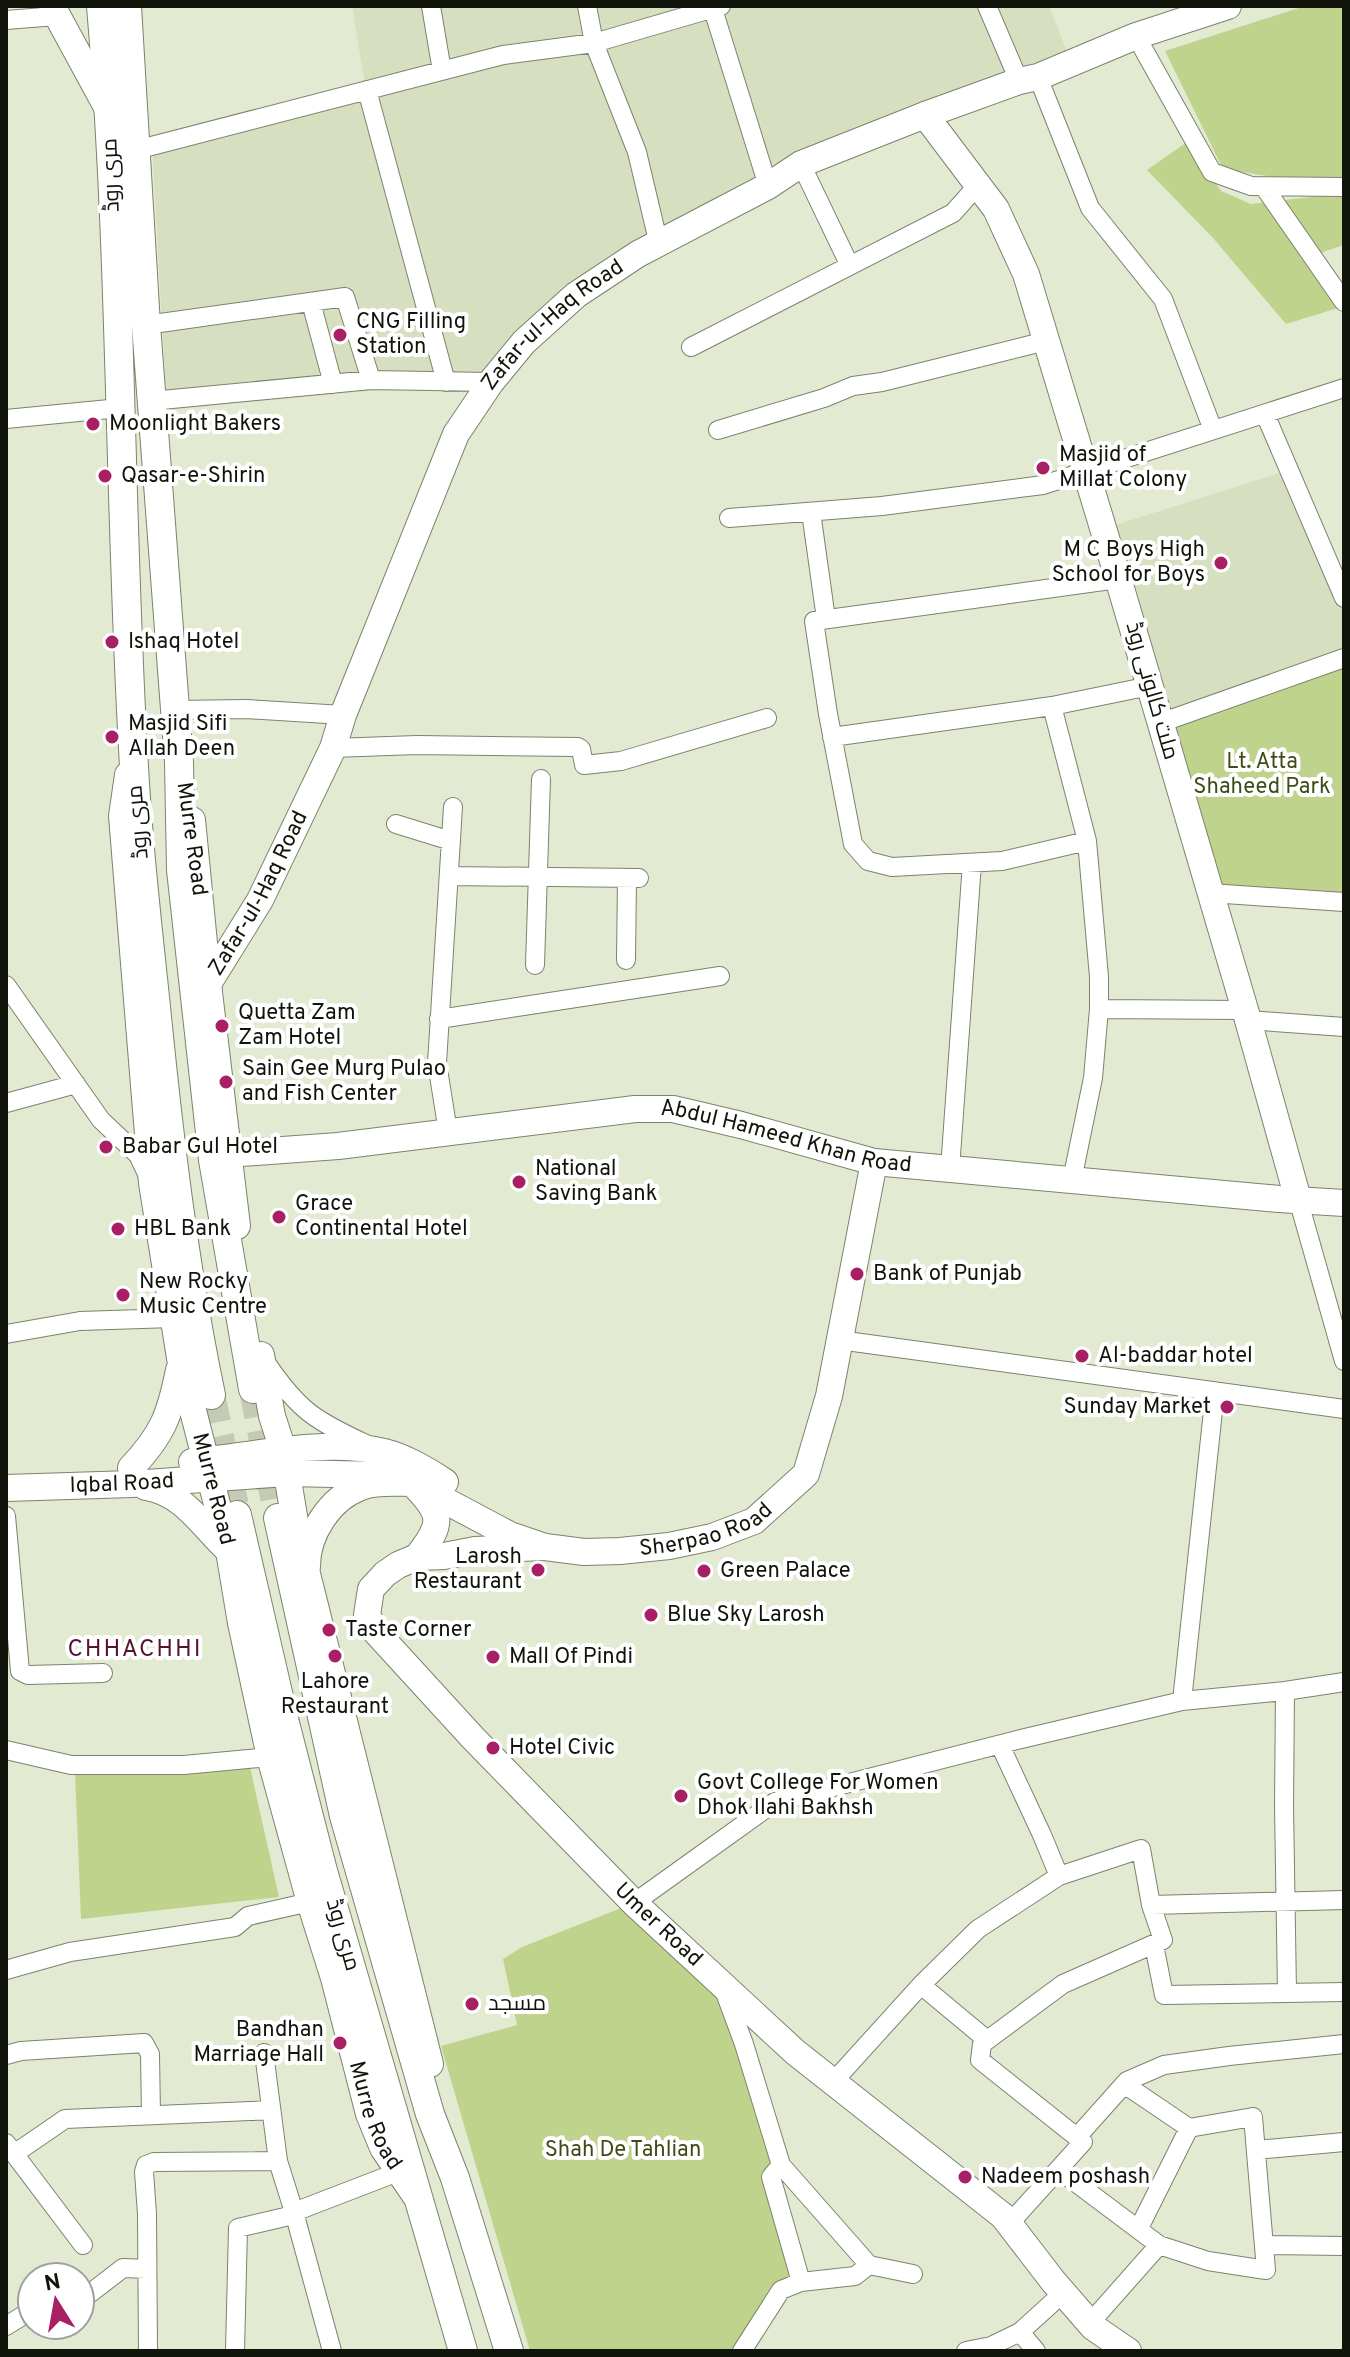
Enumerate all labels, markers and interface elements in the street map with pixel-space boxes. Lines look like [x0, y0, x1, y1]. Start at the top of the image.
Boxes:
street label: مری روڈ [97, 138, 127, 212]
street label: Zafar-ul-Haq Road [476, 254, 629, 396]
place label: CNG Filling Station [356, 309, 466, 361]
marker: CNG Filling Station [331, 326, 349, 344]
place label: Moonlight Bakers [109, 411, 281, 438]
marker: Moonlight Bakers [84, 415, 102, 433]
place label: Masjid of Millat Colony [1059, 442, 1187, 494]
marker: Masjid of Millat Colony [1034, 459, 1052, 477]
place label: Qasar-e-Shirin [121, 463, 265, 490]
marker: Qasar-e-Shirin [96, 467, 114, 485]
place label: M C Boys High School for Boys [1052, 537, 1205, 589]
marker: M C Boys High School for Boys [1212, 554, 1230, 572]
street label: ملت کالونی روڈ [1118, 619, 1184, 763]
place label: Ishaq Hotel [128, 629, 239, 656]
marker: Ishaq Hotel [103, 633, 121, 651]
place label: Masjid Sifi Allah Deen [128, 711, 235, 763]
marker: Masjid Sifi Allah Deen [103, 728, 121, 746]
park label: Lt. Atta Shaheed Park [1193, 749, 1331, 801]
street label: Murre Road [170, 780, 212, 898]
street label: مری روڈ [122, 784, 156, 860]
street label: Zafar-ul-Haq Road [203, 807, 314, 981]
place label: Quetta Zam Zam Hotel [238, 1000, 356, 1052]
marker: Quetta Zam Zam Hotel [213, 1017, 231, 1035]
place label: Sain Gee Murg Pulao and Fish Center [242, 1056, 446, 1108]
marker: Sain Gee Murg Pulao and Fish Center [217, 1073, 235, 1091]
street label: Abdul Hameed Khan Road [660, 1096, 913, 1179]
place label: Babar Gul Hotel [122, 1134, 278, 1161]
marker: Babar Gul Hotel [97, 1138, 115, 1156]
place label: National Saving Bank [535, 1156, 657, 1208]
marker: National Saving Bank [510, 1173, 528, 1191]
place label: Grace Continental Hotel [295, 1191, 468, 1243]
marker: Grace Continental Hotel [270, 1208, 288, 1226]
place label: HBL Bank [134, 1216, 231, 1243]
marker: HBL Bank [109, 1220, 127, 1238]
place label: Bank of Punjab [873, 1261, 1022, 1288]
marker: Bank of Punjab [848, 1265, 866, 1283]
place label: New Rocky Music Centre [139, 1269, 267, 1321]
marker: New Rocky Music Centre [114, 1286, 132, 1304]
place label: Al-baddar hotel [1098, 1343, 1253, 1370]
marker: Al-baddar hotel [1073, 1347, 1091, 1365]
place label: Sunday Market [1064, 1394, 1211, 1421]
marker: Sunday Market [1218, 1398, 1236, 1416]
street label: Murre Road [186, 1430, 240, 1548]
street label: Iqbal Road [69, 1468, 175, 1499]
street label: Sherpao Road [638, 1497, 778, 1562]
place label: Larosh Restaurant [414, 1544, 522, 1596]
place label: Green Palace [720, 1558, 851, 1585]
marker: Larosh Restaurant [529, 1561, 547, 1579]
marker: Green Palace [695, 1562, 713, 1580]
place label: Blue Sky Larosh [667, 1602, 825, 1629]
marker: Blue Sky Larosh [642, 1606, 660, 1624]
place label: Taste Corner [345, 1617, 472, 1644]
marker: Taste Corner [320, 1621, 338, 1639]
district label: CHHACHHI [67, 1635, 203, 1665]
place label: Mall Of Pindi [509, 1644, 633, 1671]
marker: Lahore Restaurant [326, 1647, 344, 1665]
marker: Mall Of Pindi [484, 1648, 502, 1666]
place label: Lahore Restaurant [281, 1669, 389, 1721]
place label: Hotel Civic [509, 1735, 615, 1762]
marker: Hotel Civic [484, 1739, 502, 1757]
place label: Govt College For Women Dhok Ilahi Bakhsh [697, 1770, 939, 1822]
marker: Govt College For Women Dhok Ilahi Bakhsh [672, 1787, 690, 1805]
street label: Umer Road [608, 1877, 708, 1973]
street label: مری روڈ [319, 1896, 365, 1974]
place label: مسجد [488, 1991, 546, 2018]
marker: مسجد [463, 1995, 481, 2013]
place label: Bandhan Marriage Hall [194, 2017, 324, 2069]
marker: Bandhan Marriage Hall [331, 2034, 349, 2052]
street label: Murre Road [342, 2058, 408, 2175]
park label: Shah De Tahlian [545, 2137, 701, 2164]
place label: Nadeem poshash [981, 2164, 1150, 2191]
marker: Nadeem poshash [956, 2168, 974, 2186]
north arrow [16, 2261, 96, 2341]
text: N [42, 2269, 63, 2299]

